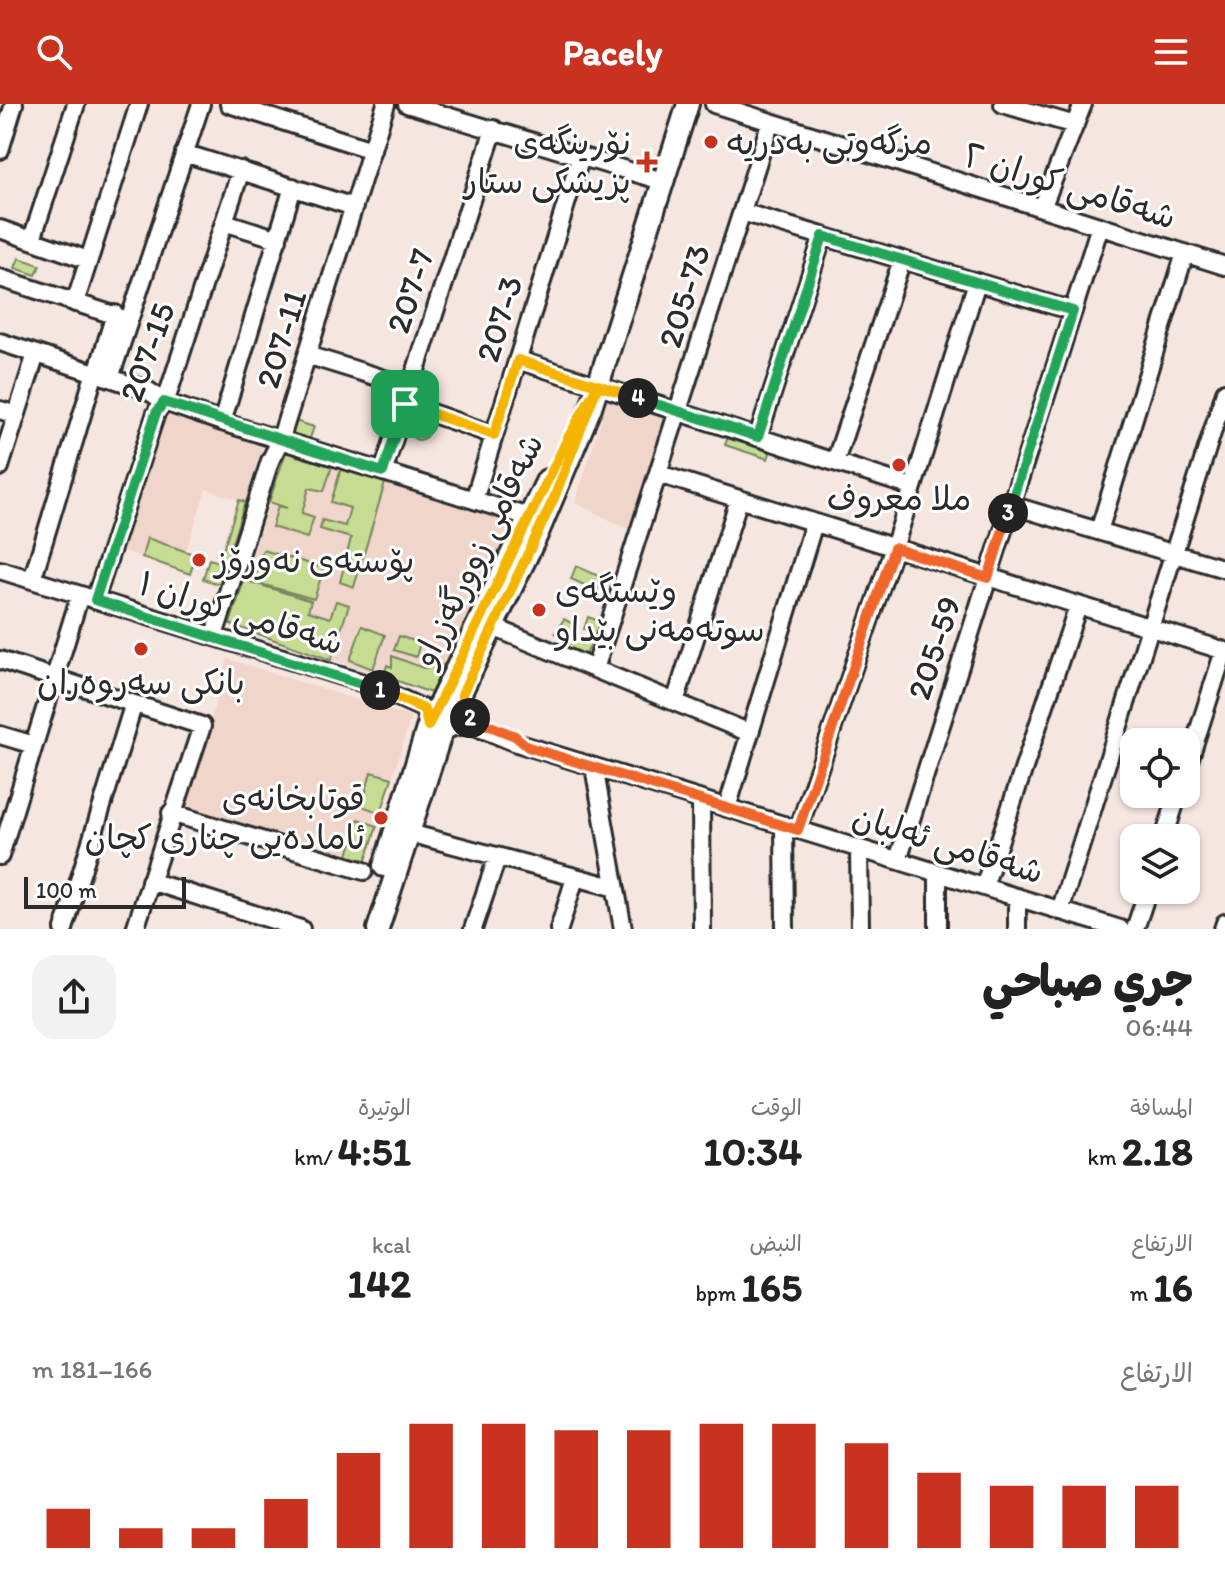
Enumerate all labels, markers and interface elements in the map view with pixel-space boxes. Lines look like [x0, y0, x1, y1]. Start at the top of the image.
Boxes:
icon: search [32, 30, 76, 74]
icon: menu [1149, 30, 1193, 74]
text: Pacely [563, 31, 662, 74]
place label: نۆرینگەی پزیشکی ستار [462, 122, 631, 203]
place label: مزگه‌وتی به‌دریه [727, 122, 932, 164]
marker: مزگه‌وتی به‌دریه [702, 133, 720, 151]
street label: شەقامی کوران ٢ [958, 134, 1181, 240]
marker: نۆرینگەی پزیشکی ستار [638, 153, 656, 171]
street label: 205-73 [649, 239, 719, 353]
street label: 207-7 [377, 244, 443, 338]
street label: 207-3 [467, 271, 531, 367]
street label: 207-11 [247, 285, 315, 393]
street label: 207-15 [110, 297, 184, 407]
pin [371, 370, 439, 438]
pin: 4 [618, 378, 658, 418]
icon: arrive [383, 382, 427, 426]
text: 4 [631, 384, 645, 411]
street label: شەقامی زوورگەزراو [403, 427, 553, 675]
marker: ملا معروف [890, 456, 908, 474]
place label: ملا معروف [827, 478, 971, 519]
pin: 3 [988, 493, 1028, 533]
text: 3 [1002, 499, 1014, 526]
place label: پۆسته‌ی نه‌ورۆز [212, 540, 414, 582]
marker: پۆسته‌ی نه‌ورۆز [190, 551, 208, 569]
street label: شەقامی کوران ١ [133, 562, 348, 665]
place label: وێستگەی سوتەمەنی بێداو [553, 570, 765, 651]
street label: 205-59 [898, 591, 970, 705]
marker: وێستگەی سوتەمەنی بێداو [530, 601, 548, 619]
marker: بانکی سەروەران [132, 640, 150, 658]
place label: بانکی سەروەران [37, 662, 245, 704]
pin: 1 [360, 670, 400, 710]
text: 1 [375, 676, 385, 703]
pin: 2 [450, 698, 490, 738]
text: 2 [464, 704, 476, 731]
map controls [1120, 728, 1200, 904]
button: locate [1120, 728, 1200, 808]
place label: قوتابخانەی ئامادەیی چناری کچان [84, 778, 365, 859]
street label: شەقامی ئەلبان [847, 796, 1048, 893]
marker: قوتابخانەی ئامادەیی چناری کچان [372, 809, 390, 827]
button: layers [1120, 824, 1200, 904]
scale bar [24, 873, 186, 909]
text: 100 m [36, 877, 97, 904]
text: جري صباحي [982, 954, 1193, 1007]
button: share [32, 955, 116, 1039]
text: 06:44 [1126, 1011, 1193, 1043]
text: الوتيرة [358, 1094, 411, 1121]
text: الوقت [751, 1094, 802, 1121]
text: المسافة [1130, 1094, 1193, 1121]
text: 4:51 [338, 1127, 411, 1175]
text: 10:34 [703, 1127, 802, 1175]
text: 2.18 [1122, 1127, 1193, 1175]
text: /km [294, 1144, 338, 1171]
text: km [1088, 1144, 1122, 1171]
text: النبض [749, 1230, 802, 1257]
text: الارتفاع [1131, 1230, 1193, 1257]
text: kcal [372, 1232, 411, 1259]
text: 142 [347, 1259, 411, 1307]
text: 165 [741, 1263, 802, 1311]
text: 16 [1153, 1263, 1193, 1311]
text: bpm [696, 1280, 741, 1307]
text: m [1130, 1280, 1153, 1307]
text: 166–181 m [32, 1353, 152, 1385]
text: الارتفاع [1120, 1357, 1193, 1389]

